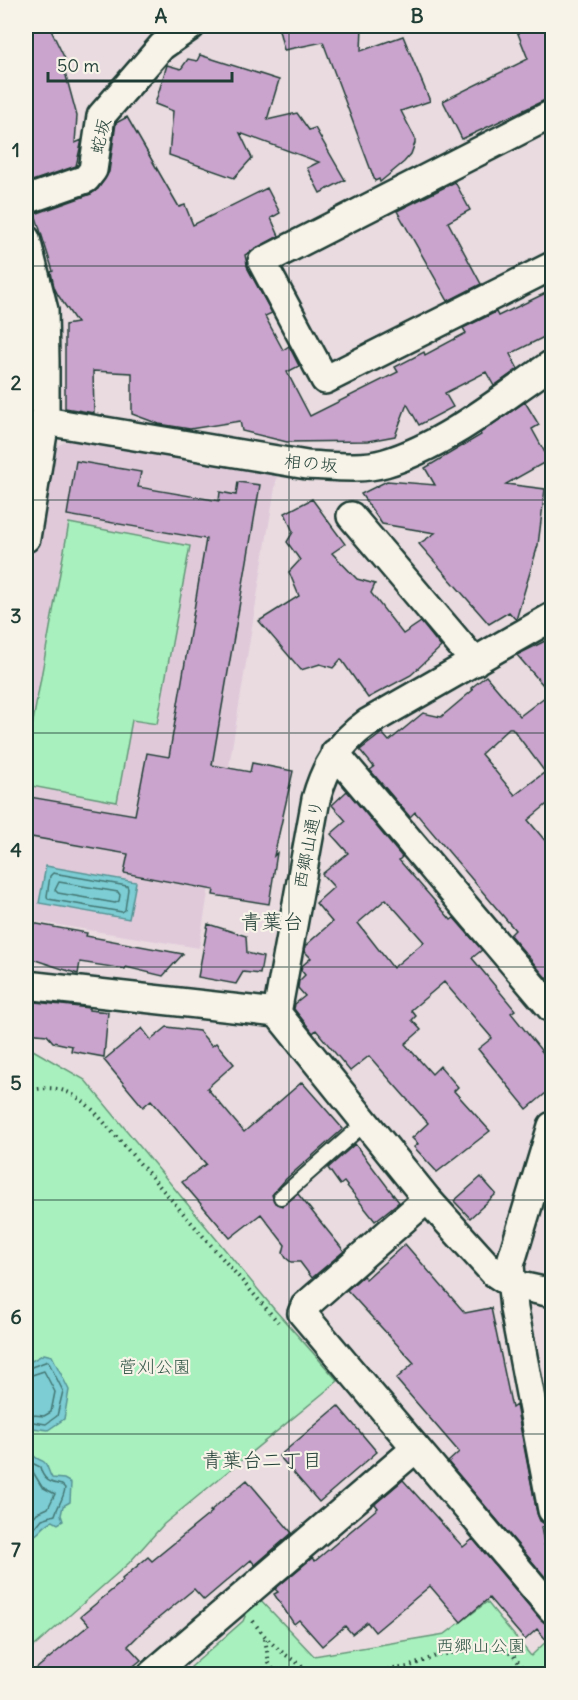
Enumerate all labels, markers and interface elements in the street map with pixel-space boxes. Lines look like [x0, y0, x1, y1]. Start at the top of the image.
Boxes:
text: A [155, 3, 168, 28]
text: B [410, 3, 424, 28]
scale bar [48, 45, 232, 83]
text: 50 m [57, 54, 99, 77]
street label: 蛇坂 [84, 116, 116, 156]
text: 1 [12, 137, 20, 162]
text: 2 [11, 370, 22, 395]
street label: 相の坂 [283, 449, 339, 477]
text: 3 [10, 603, 22, 628]
street label: 西郷山通り [288, 798, 328, 890]
text: 4 [10, 837, 22, 862]
district label: 青葉台 [241, 908, 304, 935]
text: 5 [10, 1070, 22, 1095]
text: 6 [10, 1304, 22, 1329]
park label: 菅刈公園 [119, 1355, 191, 1378]
district label: 青葉台二丁目 [202, 1447, 322, 1472]
text: 7 [11, 1537, 21, 1562]
park label: 西郷山公園 [436, 1634, 526, 1657]

